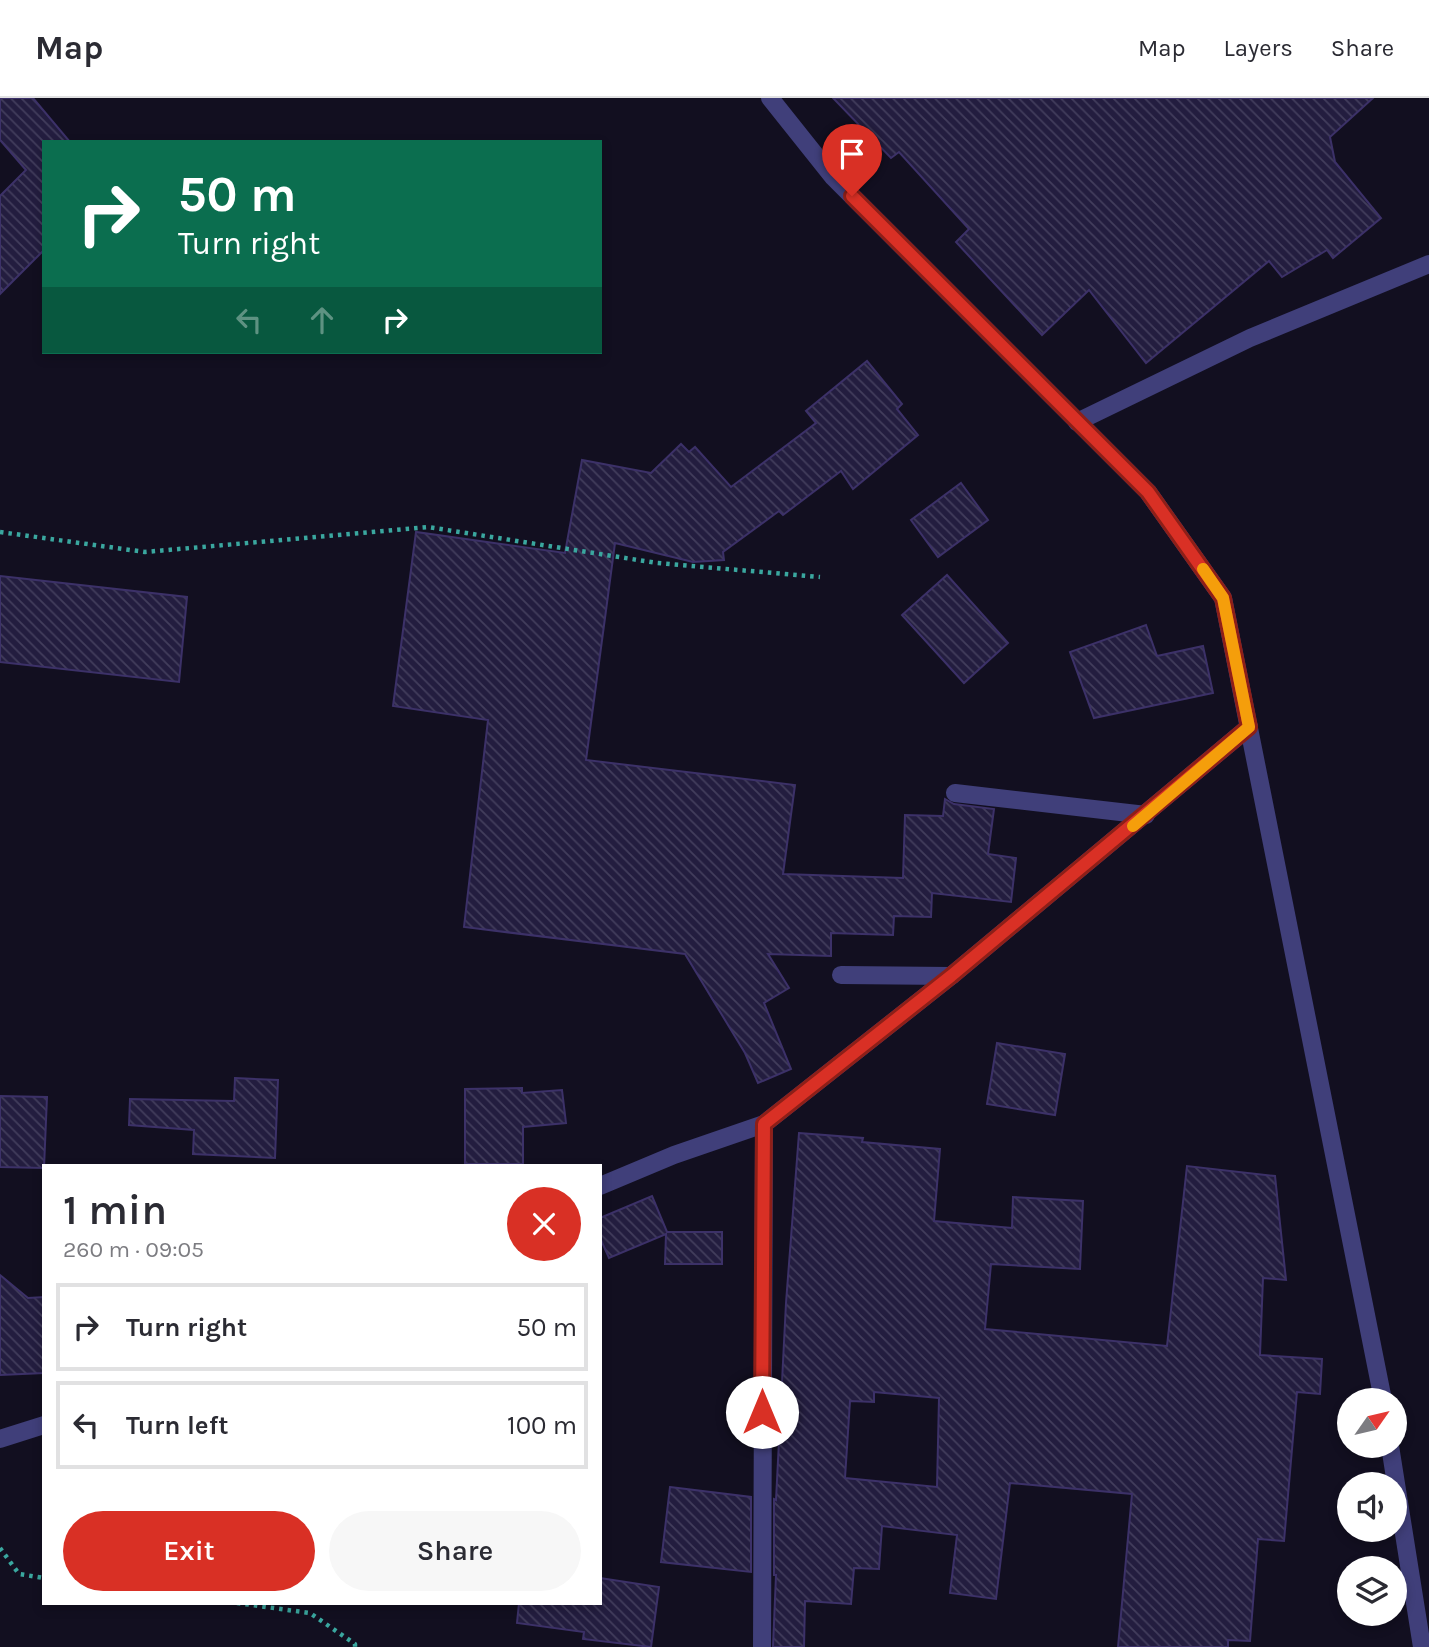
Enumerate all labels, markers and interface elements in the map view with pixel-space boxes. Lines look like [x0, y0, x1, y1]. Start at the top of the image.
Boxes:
text: Map [35, 29, 103, 67]
text: Map [1138, 34, 1186, 62]
text: Layers [1224, 34, 1293, 62]
text: Share [1331, 34, 1394, 62]
pin [822, 124, 882, 196]
icon: arrive [833, 135, 871, 173]
text: 50 m [178, 166, 296, 223]
icon: right [63, 168, 154, 259]
text: Turn right [178, 225, 320, 262]
icon: left [230, 301, 268, 339]
icon: ahead [303, 301, 341, 339]
icon: right [376, 301, 414, 339]
text: 1 min [63, 1185, 167, 1235]
button: close [507, 1187, 581, 1261]
text: 260 m · 09:05 [63, 1236, 204, 1263]
icon: right [67, 1308, 105, 1346]
text: Turn right [126, 1312, 247, 1343]
text: 50 m [516, 1312, 577, 1343]
position arrow [725, 1375, 799, 1449]
north arrow [1337, 1388, 1407, 1458]
map controls [1337, 1388, 1407, 1626]
icon: left [67, 1406, 105, 1444]
text: Turn left [126, 1410, 228, 1441]
text: 100 m [507, 1410, 577, 1441]
button: sound [1337, 1472, 1407, 1542]
button: Exit [63, 1511, 315, 1591]
button: Share [329, 1511, 581, 1591]
button: layers [1337, 1556, 1407, 1626]

